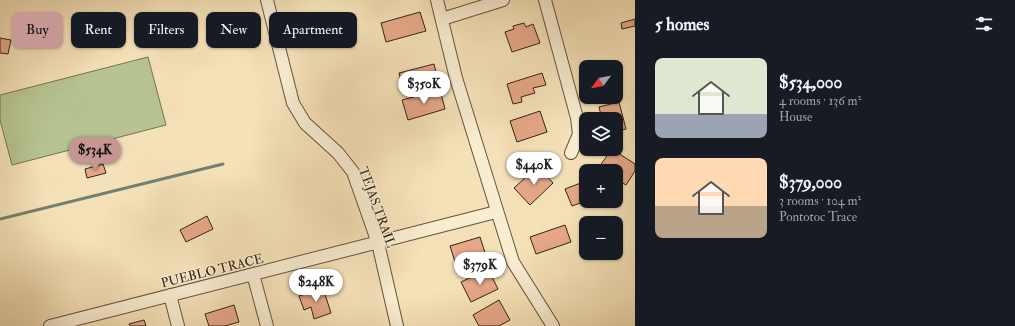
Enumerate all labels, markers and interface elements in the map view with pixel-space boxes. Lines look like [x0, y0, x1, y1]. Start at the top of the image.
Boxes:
chip: Buy [12, 12, 63, 48]
chip: Rent [71, 12, 126, 48]
chip: Filters [134, 12, 198, 48]
chip: New [206, 12, 261, 48]
chip: Apartment [269, 12, 357, 48]
icon: filters [973, 13, 995, 35]
text: 5 homes [655, 14, 709, 35]
north arrow [579, 60, 623, 104]
map controls [579, 60, 623, 260]
pin: $350K [396, 71, 452, 105]
text: $534,000 [779, 72, 842, 93]
icon: home [687, 74, 735, 122]
text: $350K [407, 76, 441, 92]
text: 4 rooms · 136 m² [779, 93, 861, 109]
text: House [779, 109, 812, 125]
button: layers [579, 112, 623, 156]
pin: $534K [67, 137, 123, 171]
text: $534K [78, 142, 112, 158]
pin: $440K [506, 152, 562, 186]
text: $440K [515, 157, 553, 173]
button: + [579, 164, 623, 208]
street label: TEJAS TRAIL [355, 165, 399, 250]
text: $379,000 [779, 172, 842, 193]
icon: home [687, 174, 735, 222]
text: 3 rooms · 104 m² [779, 193, 861, 209]
text: Pontotoc Trace [779, 209, 857, 225]
button: − [579, 216, 623, 260]
street label: PUEBLO TRACE [159, 251, 265, 291]
pin: $379K [452, 252, 508, 286]
text: $379K [463, 257, 497, 273]
pin: $248K [288, 269, 344, 303]
text: $248K [298, 274, 334, 290]

